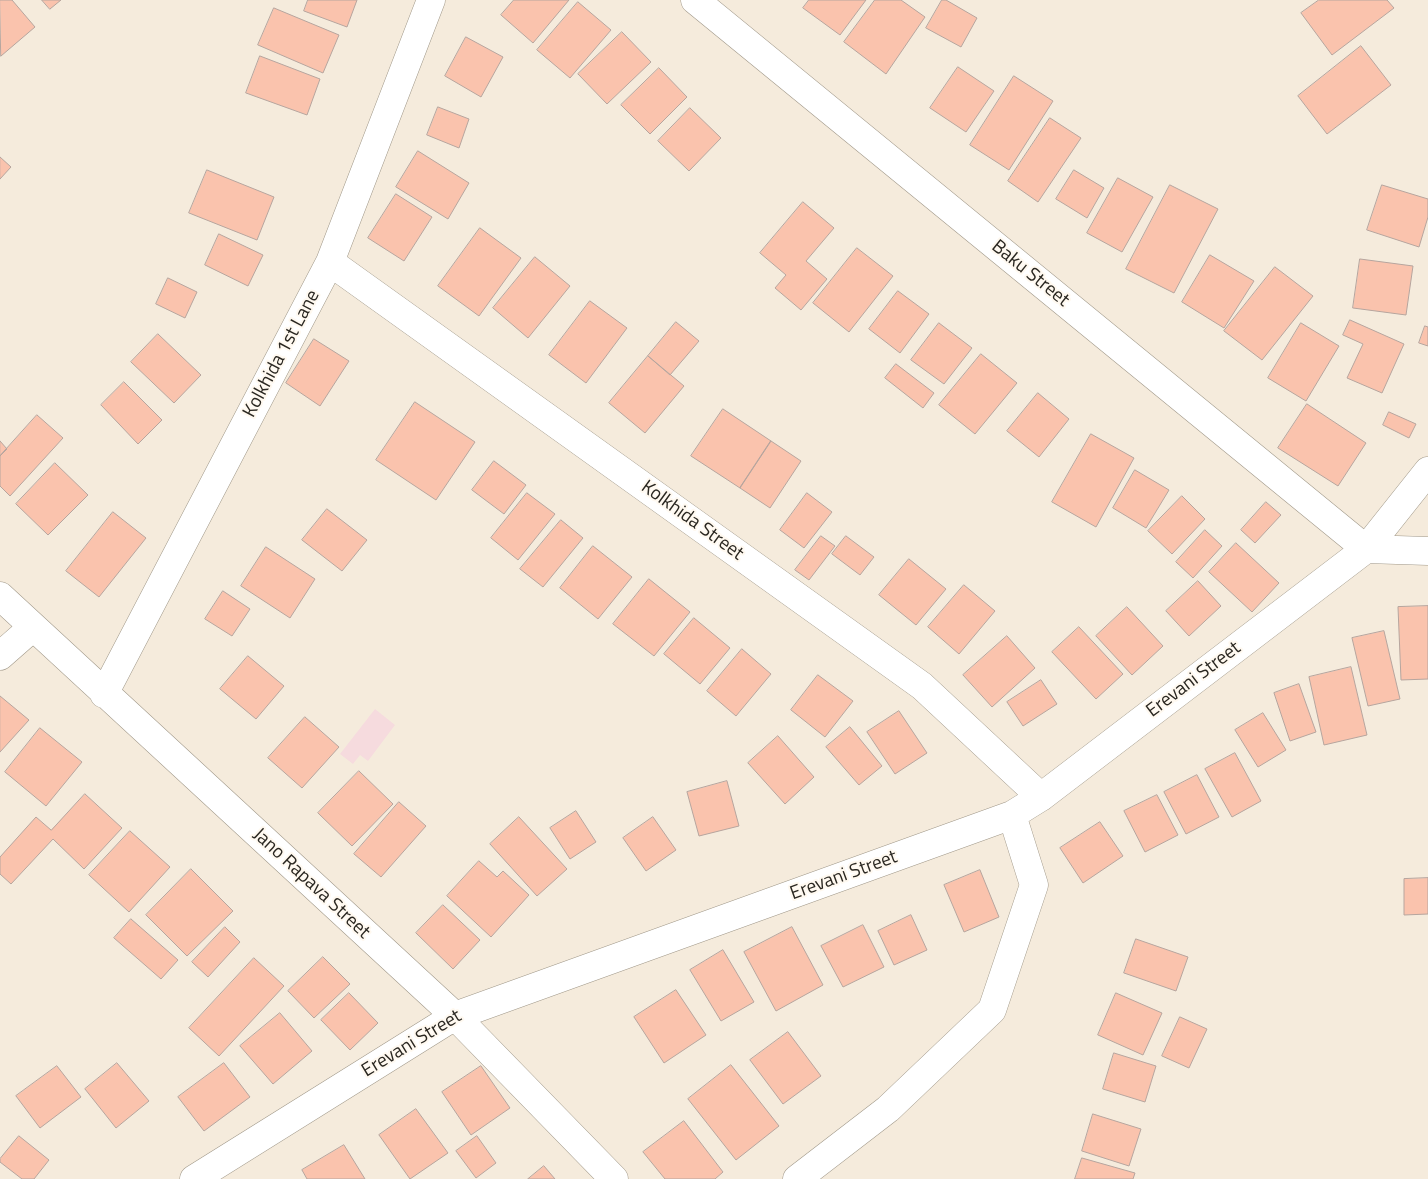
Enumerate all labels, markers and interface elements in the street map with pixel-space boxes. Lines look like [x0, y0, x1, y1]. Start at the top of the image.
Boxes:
street label: Baku Street [986, 236, 1074, 312]
street label: Kolkhida 1st Lane [239, 286, 325, 422]
street label: Kolkhida Street [636, 476, 748, 566]
street label: Erevani Street [1142, 637, 1246, 723]
street label: Jano Rapava Street [248, 824, 374, 944]
street label: Erevani Street [787, 846, 901, 906]
street label: Erevani Street [358, 1005, 466, 1083]

